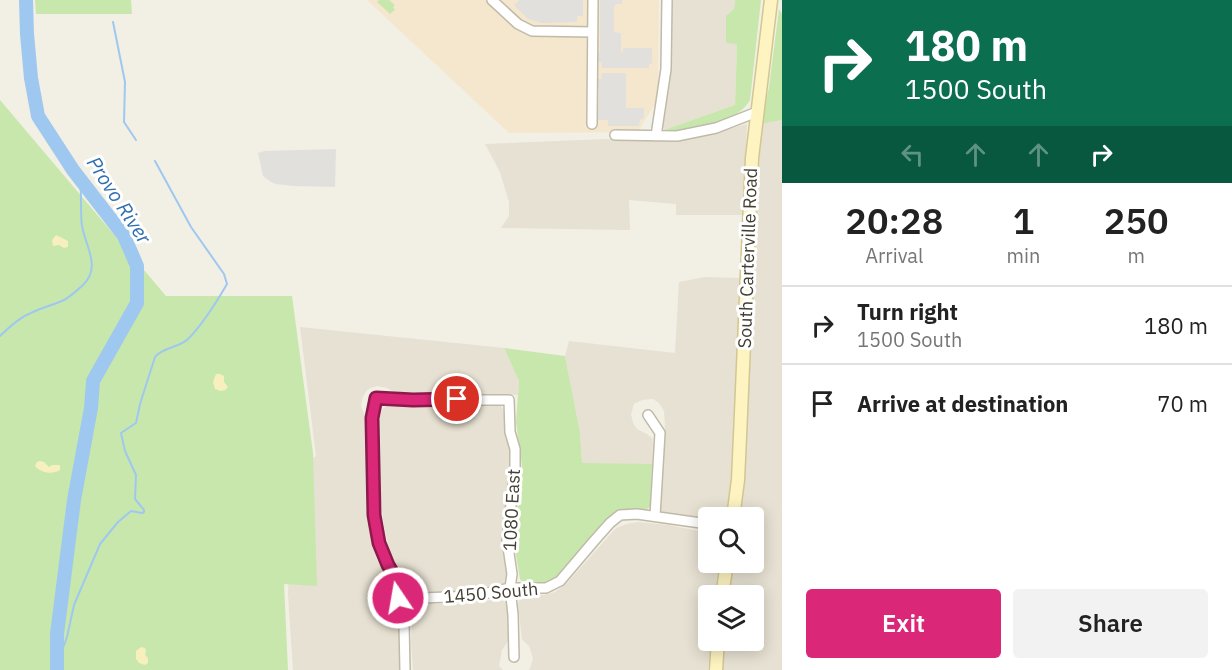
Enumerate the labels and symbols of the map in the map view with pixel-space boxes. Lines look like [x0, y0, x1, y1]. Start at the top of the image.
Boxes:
water label: Provo River [81, 151, 158, 249]
street label: South Carterville Road [733, 167, 762, 349]
pin [431, 373, 482, 424]
street label: 1080 East [498, 468, 525, 552]
position arrow [366, 566, 430, 630]
street label: 1450 South [443, 577, 539, 608]

